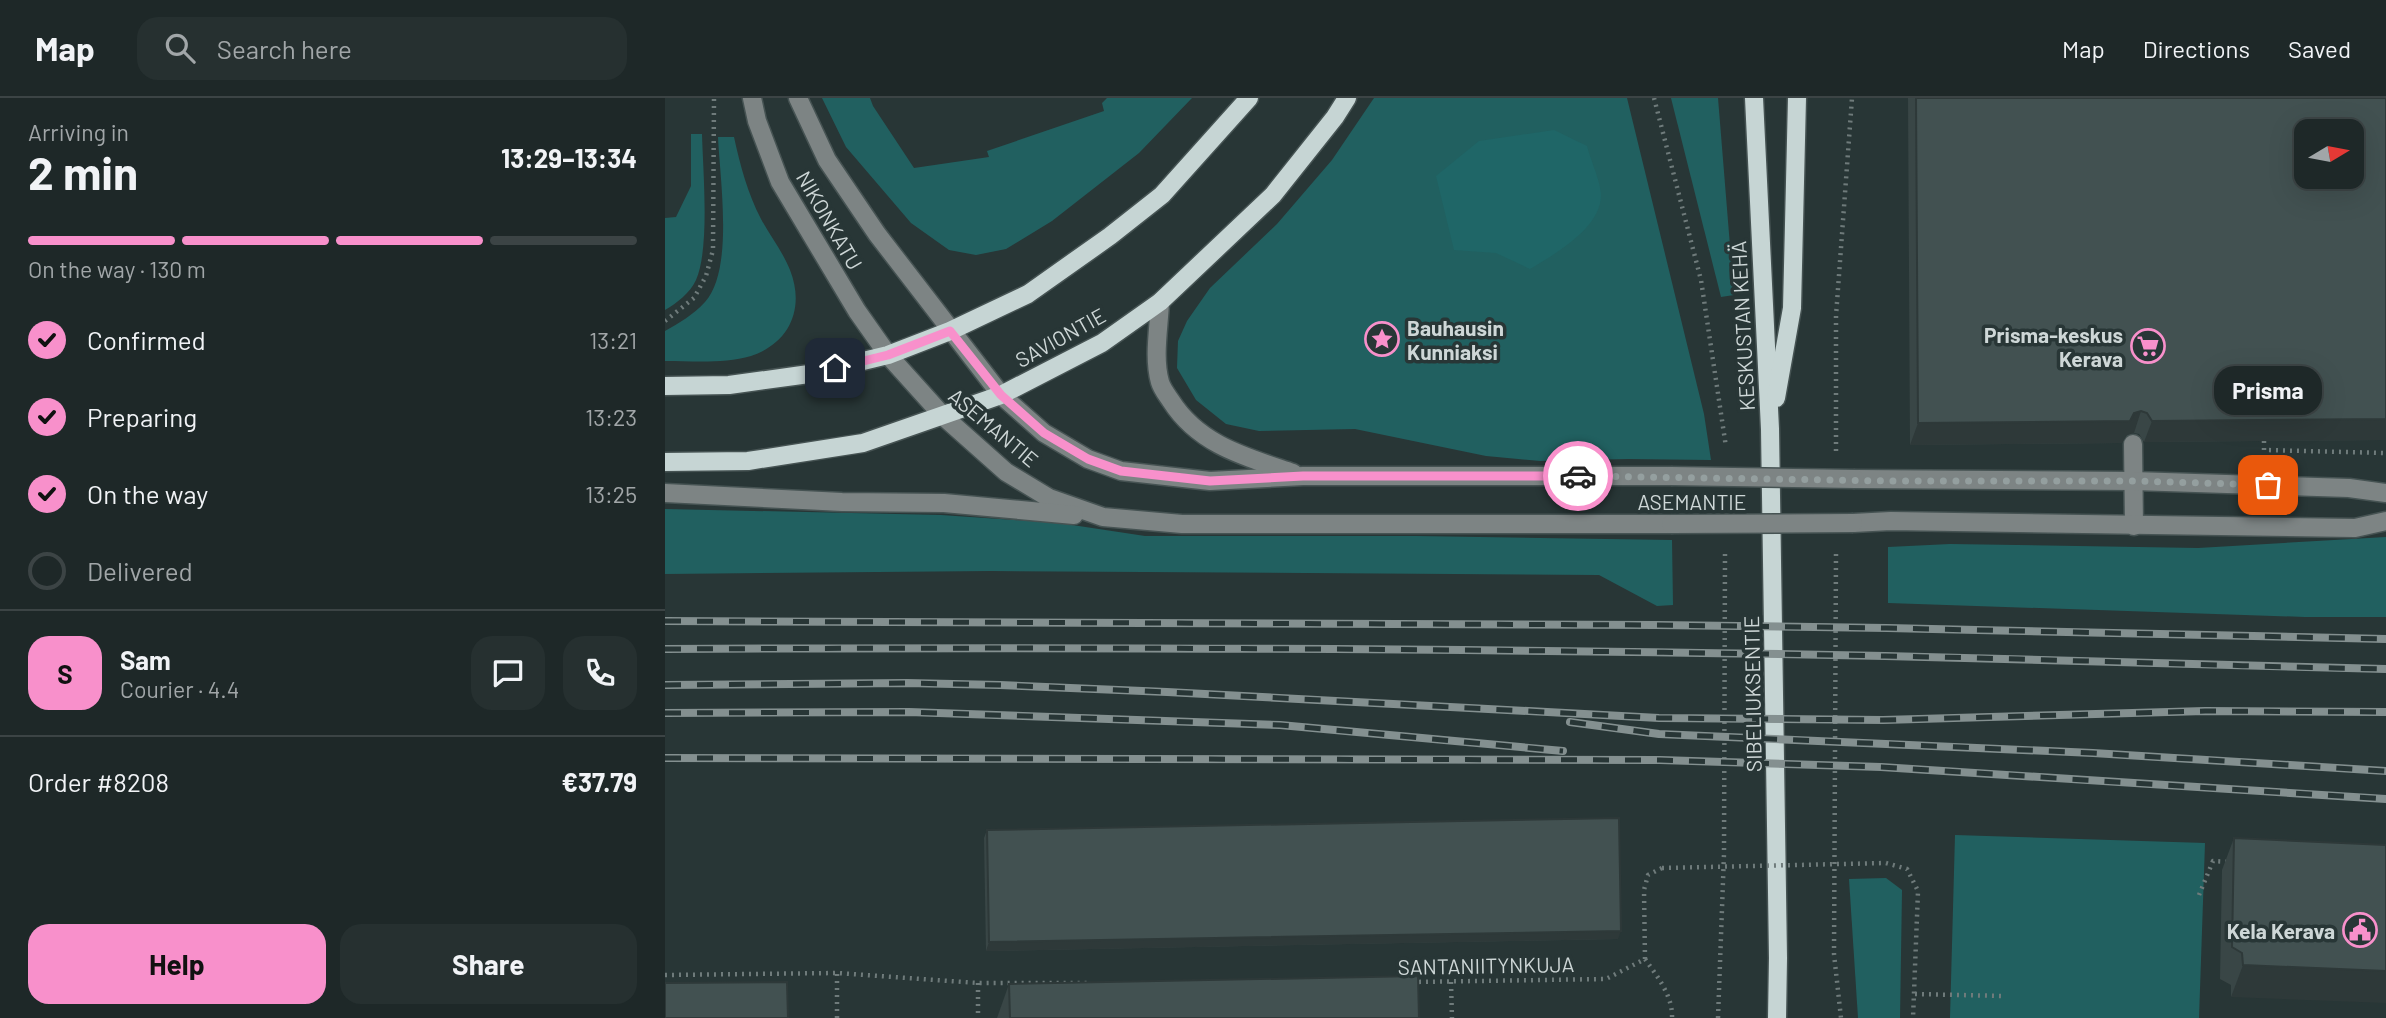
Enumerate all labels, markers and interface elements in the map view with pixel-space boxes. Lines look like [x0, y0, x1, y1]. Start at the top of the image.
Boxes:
search box [137, 17, 627, 80]
text: Map [35, 28, 95, 68]
icon: search [161, 29, 199, 67]
text: Search here [217, 33, 352, 64]
text: Map [2062, 34, 2105, 63]
text: Directions [2143, 34, 2250, 63]
text: Saved [2288, 34, 2351, 63]
text: Arriving in [28, 118, 129, 146]
north arrow [2294, 119, 2364, 189]
map controls [2294, 119, 2364, 189]
text: 13:29–13:34 [501, 142, 637, 173]
text: 2 min [28, 144, 138, 199]
street label: NIKONKATU [792, 166, 868, 274]
street label: KESKUSTAN KEHÄ [1725, 240, 1759, 412]
text: On the way · 130 m [28, 255, 206, 283]
street label: SAVIONTIE [1011, 302, 1109, 372]
place label: Bauhausin Kunniaksi [1407, 315, 1504, 364]
place icon: Bauhausin Kunniaksi [1363, 320, 1401, 358]
icon: check [28, 321, 66, 359]
place label: Prisma-keskus Kerava [1984, 322, 2123, 371]
text: Confirmed [87, 324, 206, 355]
text: 13:21 [589, 326, 637, 354]
supermarket icon: Prisma-keskus Kerava [2129, 327, 2167, 365]
pin [805, 338, 865, 398]
icon: home [816, 349, 854, 387]
callout: Prisma [2214, 366, 2322, 415]
text: Prisma [2232, 376, 2304, 404]
street label: ASEMANTIE [944, 382, 1044, 472]
icon: check [28, 398, 66, 436]
text: Preparing [87, 401, 197, 432]
text: 13:23 [585, 403, 637, 431]
courier [1543, 441, 1613, 511]
pin [2238, 455, 2298, 515]
icon: car [1559, 457, 1597, 495]
icon: bag [2249, 466, 2287, 504]
icon: check [28, 475, 66, 513]
text: On the way [87, 478, 208, 509]
text: 13:25 [585, 480, 637, 508]
street label: ASEMANTIE [1637, 489, 1747, 514]
text: Delivered [87, 555, 193, 586]
street label: SIBELIUKSENTIE [1738, 616, 1766, 772]
button: chat [471, 636, 545, 710]
button: phone [563, 636, 637, 710]
text: Sam [120, 644, 171, 675]
text: S [57, 658, 73, 689]
text: Courier · 4.4 [120, 675, 239, 703]
text: Order #8208 [28, 766, 169, 797]
text: €37.79 [562, 766, 637, 797]
public building icon: Kela Kerava [2341, 911, 2379, 949]
place label: Kela Kerava [2227, 918, 2335, 943]
button: Help [28, 924, 326, 1004]
button: Share [340, 924, 637, 1004]
street label: SANTANIITYNKUJA [1397, 951, 1575, 979]

